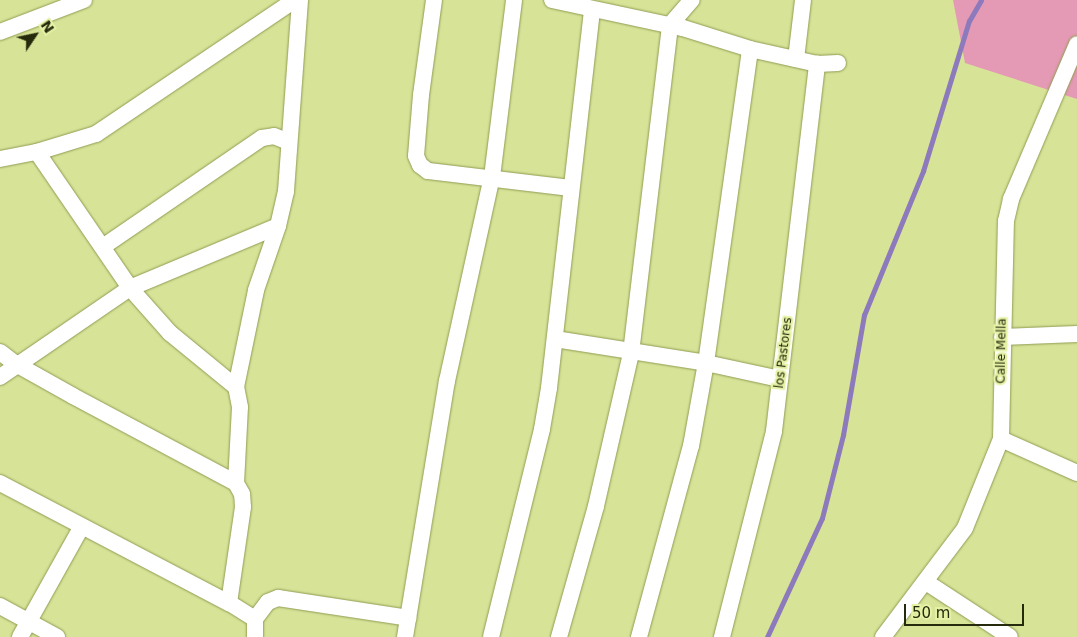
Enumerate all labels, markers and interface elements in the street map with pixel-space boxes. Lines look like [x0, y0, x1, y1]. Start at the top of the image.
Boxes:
north arrow [10, 10, 60, 60]
text: N [38, 17, 57, 36]
street label: los Pastores [773, 317, 795, 389]
street label: Calle Mella [994, 318, 1010, 384]
scale bar [907, 594, 1027, 626]
text: 50 m [912, 604, 950, 622]

